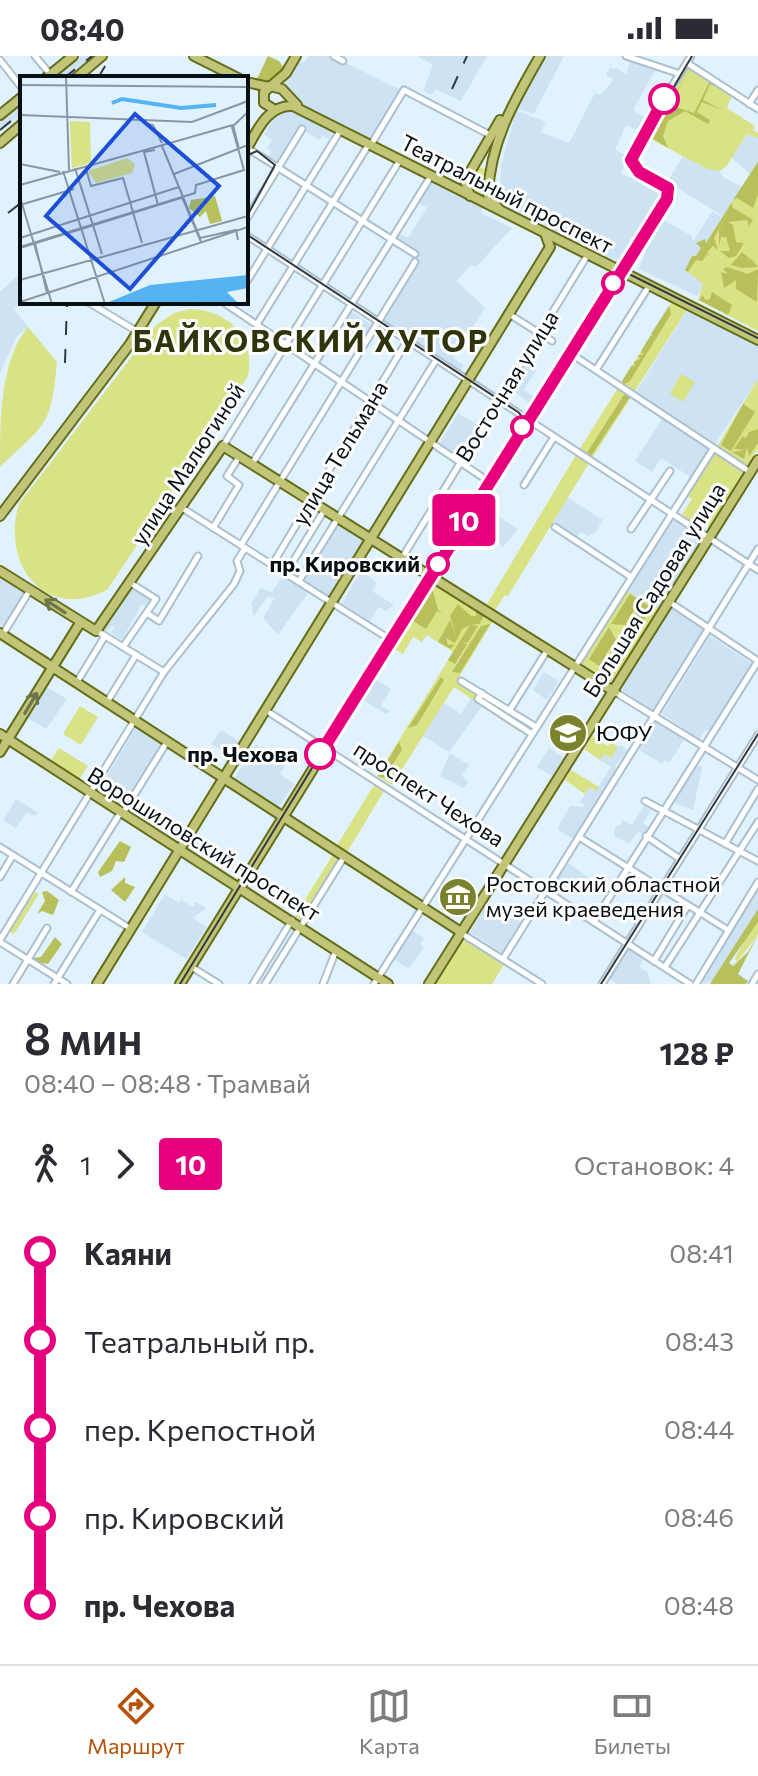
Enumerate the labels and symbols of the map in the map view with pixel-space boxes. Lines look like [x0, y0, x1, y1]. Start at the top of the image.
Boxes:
inset map [20, 76, 248, 304]
unlabelled marker [649, 84, 679, 114]
street label: Театральный проспект [396, 128, 618, 259]
unlabelled marker [602, 272, 624, 294]
street label: Восточная улица [449, 305, 564, 466]
district label: БАЙКОВСКИЙ ХУТОР [133, 321, 489, 358]
street label: улица Тельмана [286, 376, 393, 530]
street label: улица Малюгиной [125, 378, 250, 550]
unlabelled marker [511, 416, 533, 438]
street label: Большая Садовая улица [576, 478, 731, 702]
line badge: 10 [428, 494, 500, 546]
place label: пр. Кировский [269, 550, 420, 577]
marker: пр. Кировский [427, 553, 449, 575]
one-way arrow [44, 598, 67, 614]
one-way arrow [23, 692, 39, 715]
school or university icon: ЮФУ [547, 712, 589, 754]
place label: ЮФУ [596, 719, 653, 746]
street label: проспект Чехова [349, 735, 509, 852]
marker: пр. Чехова [305, 739, 335, 769]
place label: пр. Чехова [187, 740, 298, 767]
street label: Ворошиловский проспект [83, 761, 326, 926]
place label: Ростовский областной музей краеведения [486, 870, 721, 922]
museum icon: Ростовский областной музей краеведения [437, 876, 479, 918]

